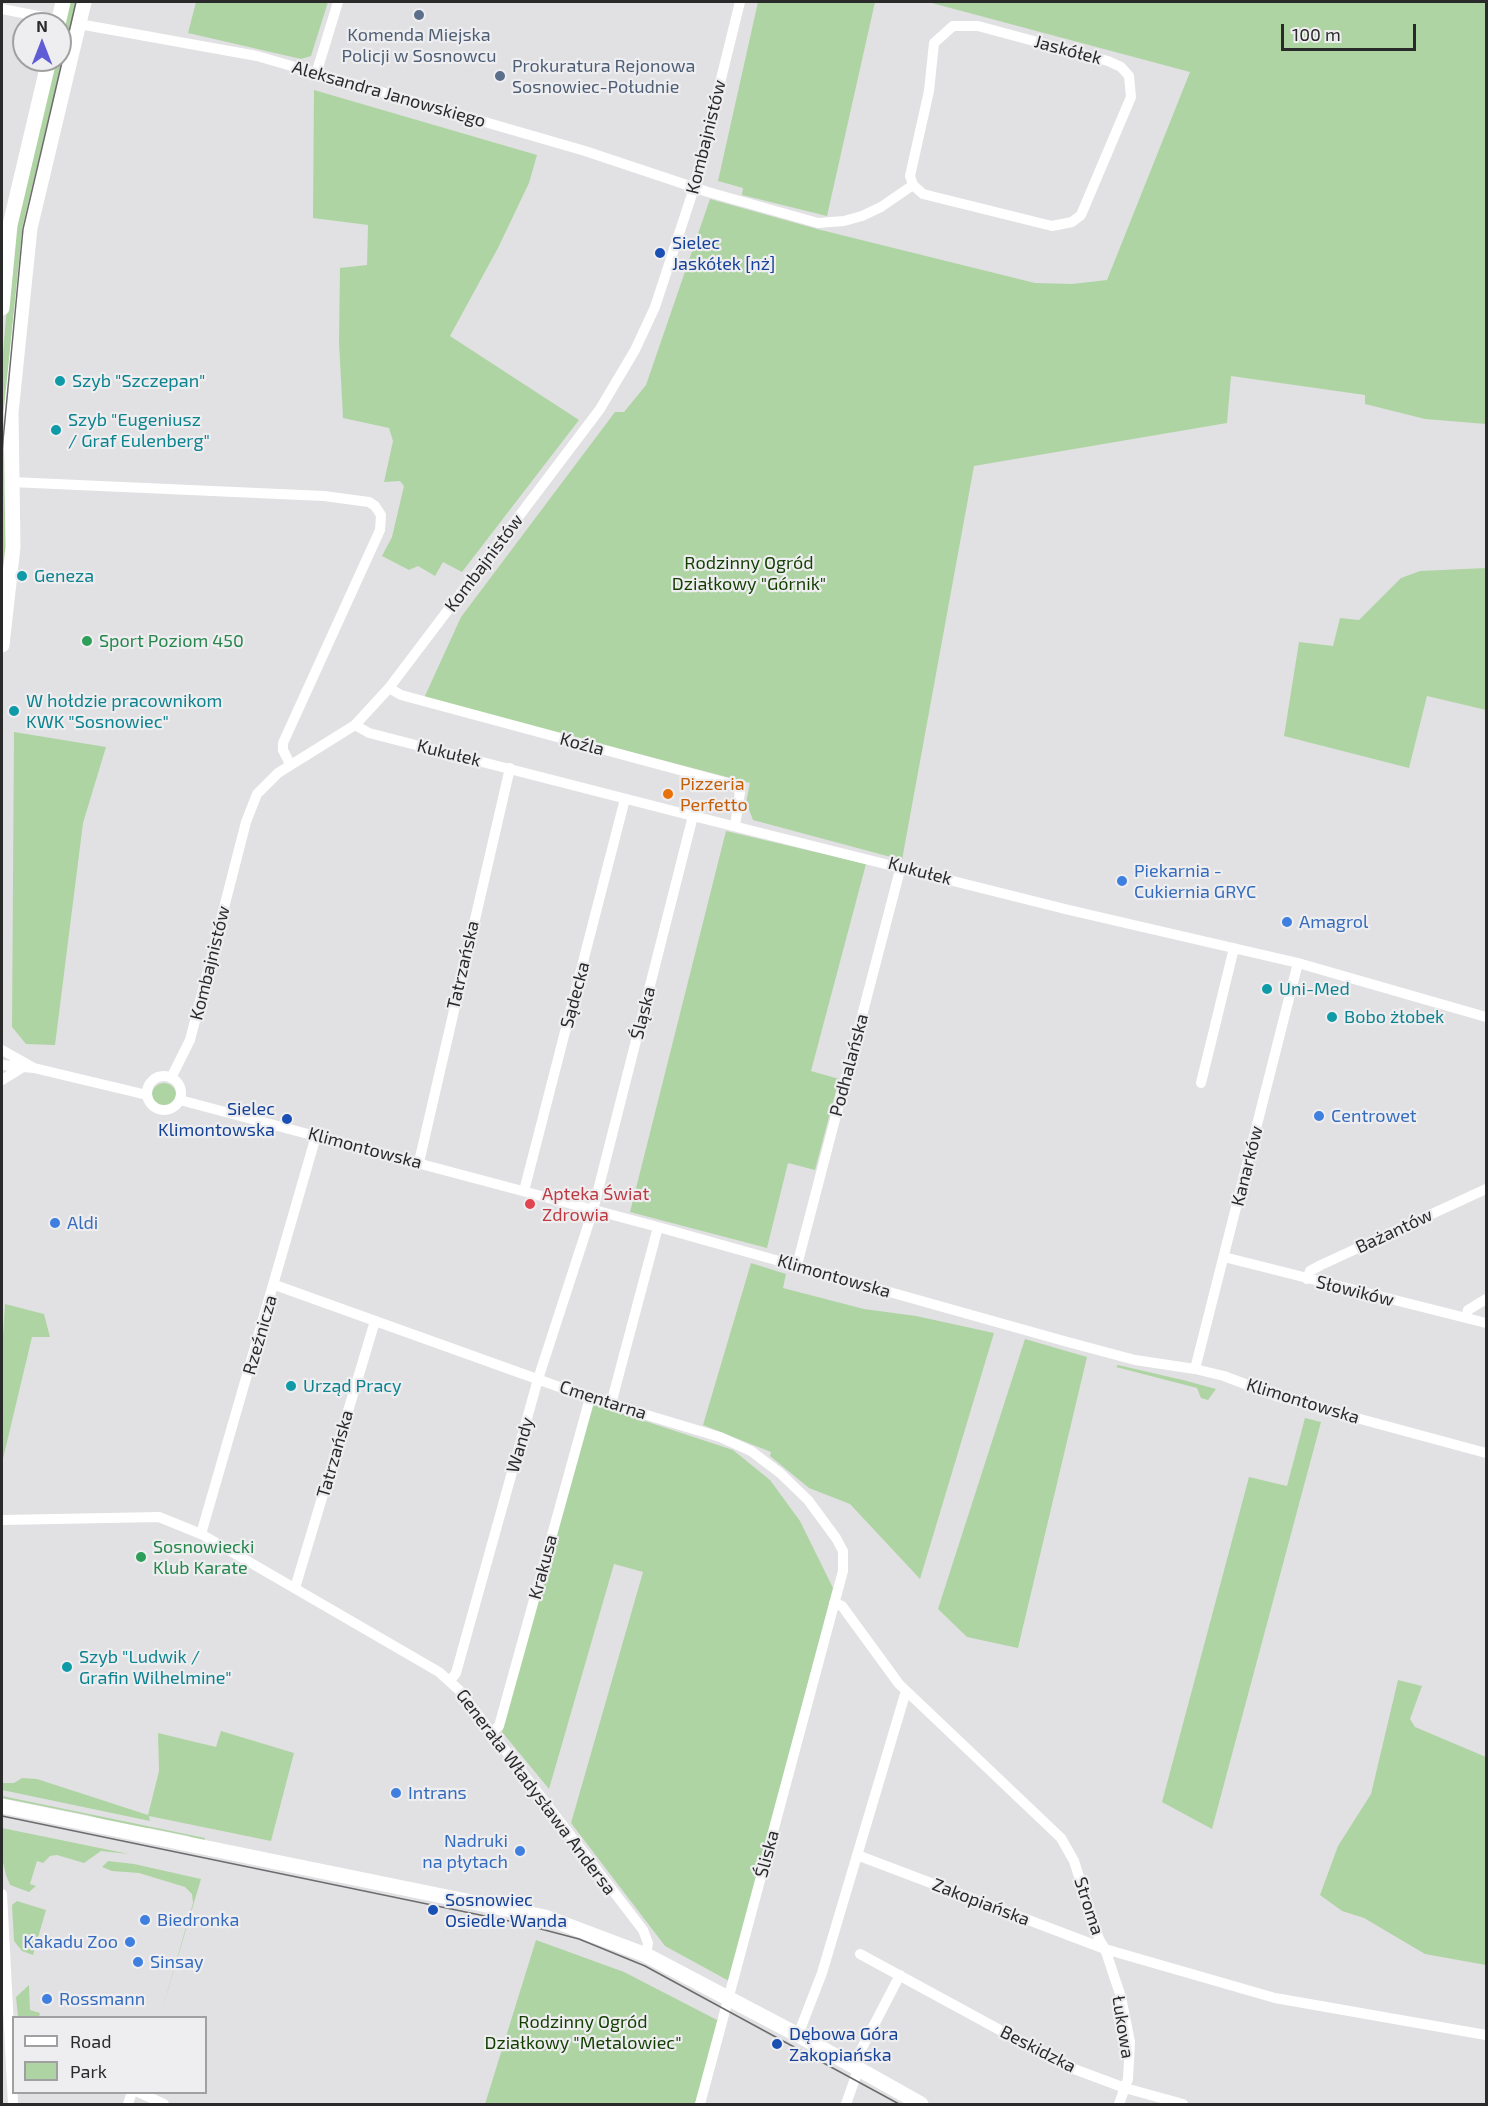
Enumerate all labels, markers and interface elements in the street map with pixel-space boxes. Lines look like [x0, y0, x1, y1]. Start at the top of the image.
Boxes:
marker: Komenda Miejska Policji w Sosnowcu [412, 8, 426, 22]
north arrow [12, 12, 72, 72]
scale bar [1284, 12, 1419, 50]
text: N [36, 16, 48, 35]
text: 100 m [1292, 23, 1341, 45]
place label: Komenda Miejska Policji w Sosnowcu [341, 24, 497, 66]
street label: Jaskółek [1032, 31, 1104, 69]
place label: Prokuratura Rejonowa Sosnowiec-Południe [512, 55, 695, 98]
street label: Aleksandra Janowskiego [290, 56, 488, 132]
marker: Prokuratura Rejonowa Sosnowiec-Południe [493, 69, 507, 83]
street label: Kombajnistów [681, 78, 731, 196]
place label: Sielec Jaskółek [nż] [672, 232, 775, 274]
marker: Sielec Jaskółek [nż] [653, 246, 667, 260]
place label: Szyb "Szczepan" [72, 370, 205, 392]
marker: Szyb "Szczepan" [53, 374, 67, 388]
place label: Szyb "Eugeniusz / Graf Eulenberg" [68, 409, 210, 452]
marker: Szyb "Eugeniusz / Graf Eulenberg" [49, 423, 63, 437]
street label: Kombajnistów [440, 510, 528, 616]
park label: Rodzinny Ogród Działkowy "Górnik" [672, 552, 826, 594]
place label: Geneza [34, 565, 94, 587]
marker: Geneza [15, 569, 29, 583]
place label: Sport Poziom 450 [99, 630, 244, 652]
marker: Sport Poziom 450 [80, 634, 94, 648]
place label: W hołdzie pracownikom KWK "Sosnowiec" [26, 690, 222, 732]
marker: W hołdzie pracownikom KWK "Sosnowiec" [7, 704, 21, 718]
street label: Koźla [557, 728, 607, 760]
street label: Kukułek [415, 735, 483, 771]
place label: Pizzeria Perfetto [680, 773, 748, 816]
marker: Pizzeria Perfetto [661, 787, 675, 801]
street label: Kukułek [886, 852, 954, 890]
place label: Piekarnia - Cukiernia GRYC [1134, 860, 1256, 902]
marker: Piekarnia - Cukiernia GRYC [1115, 874, 1129, 888]
street label: Kombajnistów [185, 904, 235, 1022]
place label: Amagrol [1299, 911, 1368, 933]
marker: Amagrol [1280, 915, 1294, 929]
street label: Tatrzańska [442, 919, 484, 1011]
street label: Sądecka [556, 959, 594, 1031]
place label: Uni-Med [1279, 978, 1350, 1000]
marker: Uni-Med [1260, 982, 1274, 996]
street label: Śląska [626, 984, 660, 1042]
place label: Bobo żłobek [1344, 1006, 1444, 1028]
marker: Bobo żłobek [1325, 1010, 1339, 1024]
street label: Podhalańska [825, 1011, 873, 1119]
place label: Sielec Klimontowska [158, 1098, 275, 1140]
place label: Centrowet [1331, 1105, 1417, 1127]
marker: Centrowet [1312, 1109, 1326, 1123]
marker: Sielec Klimontowska [280, 1112, 294, 1126]
street label: Klimontowska [306, 1122, 424, 1174]
street label: Kanarków [1227, 1124, 1267, 1208]
place label: Apteka Świat Zdrowia [542, 1183, 649, 1226]
marker: Apteka Świat Zdrowia [523, 1197, 537, 1211]
street label: Bażantów [1352, 1204, 1436, 1258]
place label: Aldi [67, 1212, 98, 1234]
marker: Aldi [48, 1216, 62, 1230]
street label: Klimontowska [775, 1250, 893, 1302]
street label: Słowików [1314, 1271, 1396, 1311]
street label: Rzeźnicza [238, 1293, 282, 1377]
street label: Klimontowska [1244, 1374, 1362, 1428]
place label: Urząd Pracy [303, 1375, 402, 1397]
street label: Cmentarna [557, 1376, 649, 1424]
marker: Urząd Pracy [284, 1379, 298, 1393]
street label: Tatrzańska [312, 1408, 358, 1500]
street label: Wandy [502, 1415, 538, 1475]
street label: Krakusa [524, 1532, 562, 1602]
place label: Sosnowiecki Klub Karate [153, 1536, 254, 1578]
marker: Sosnowiecki Klub Karate [134, 1550, 148, 1564]
place label: Szyb "Ludwik / Grafin Wilhelmine" [79, 1646, 232, 1688]
marker: Szyb "Ludwik / Grafin Wilhelmine" [60, 1660, 74, 1674]
street label: Generała Władysława Andersa [451, 1685, 621, 1899]
place label: Intrans [408, 1782, 467, 1804]
marker: Intrans [389, 1786, 403, 1800]
street label: Śliska [750, 1828, 784, 1880]
place label: Nadruki na płytach [422, 1830, 508, 1872]
marker: Nadruki na płytach [513, 1844, 527, 1858]
street label: Zakopiańska [929, 1874, 1033, 1930]
street label: Stroma [1070, 1874, 1108, 1938]
place label: Sosnowiec Osiedle Wanda [445, 1889, 567, 1932]
marker: Sosnowiec Osiedle Wanda [426, 1903, 440, 1917]
place label: Biedronka [157, 1909, 239, 1931]
marker: Biedronka [138, 1913, 152, 1927]
place label: Kakadu Zoo [23, 1931, 118, 1953]
marker: Kakadu Zoo [123, 1935, 137, 1949]
place label: Sinsay [150, 1951, 204, 1973]
marker: Sinsay [131, 1955, 145, 1969]
place label: Rossmann [59, 1988, 145, 2010]
marker: Rossmann [40, 1992, 54, 2006]
street label: Łukowa [1107, 1994, 1139, 2060]
park label: Rodzinny Ogród Działkowy "Metalowiec" [485, 2011, 681, 2054]
legend [12, 2016, 207, 2094]
street label: Beskidzka [997, 2021, 1079, 2077]
place label: Dębowa Góra Zakopiańska [789, 2023, 898, 2066]
text: Road [70, 2030, 111, 2052]
marker: Dębowa Góra Zakopiańska [770, 2037, 784, 2051]
text: Park [70, 2060, 107, 2082]

